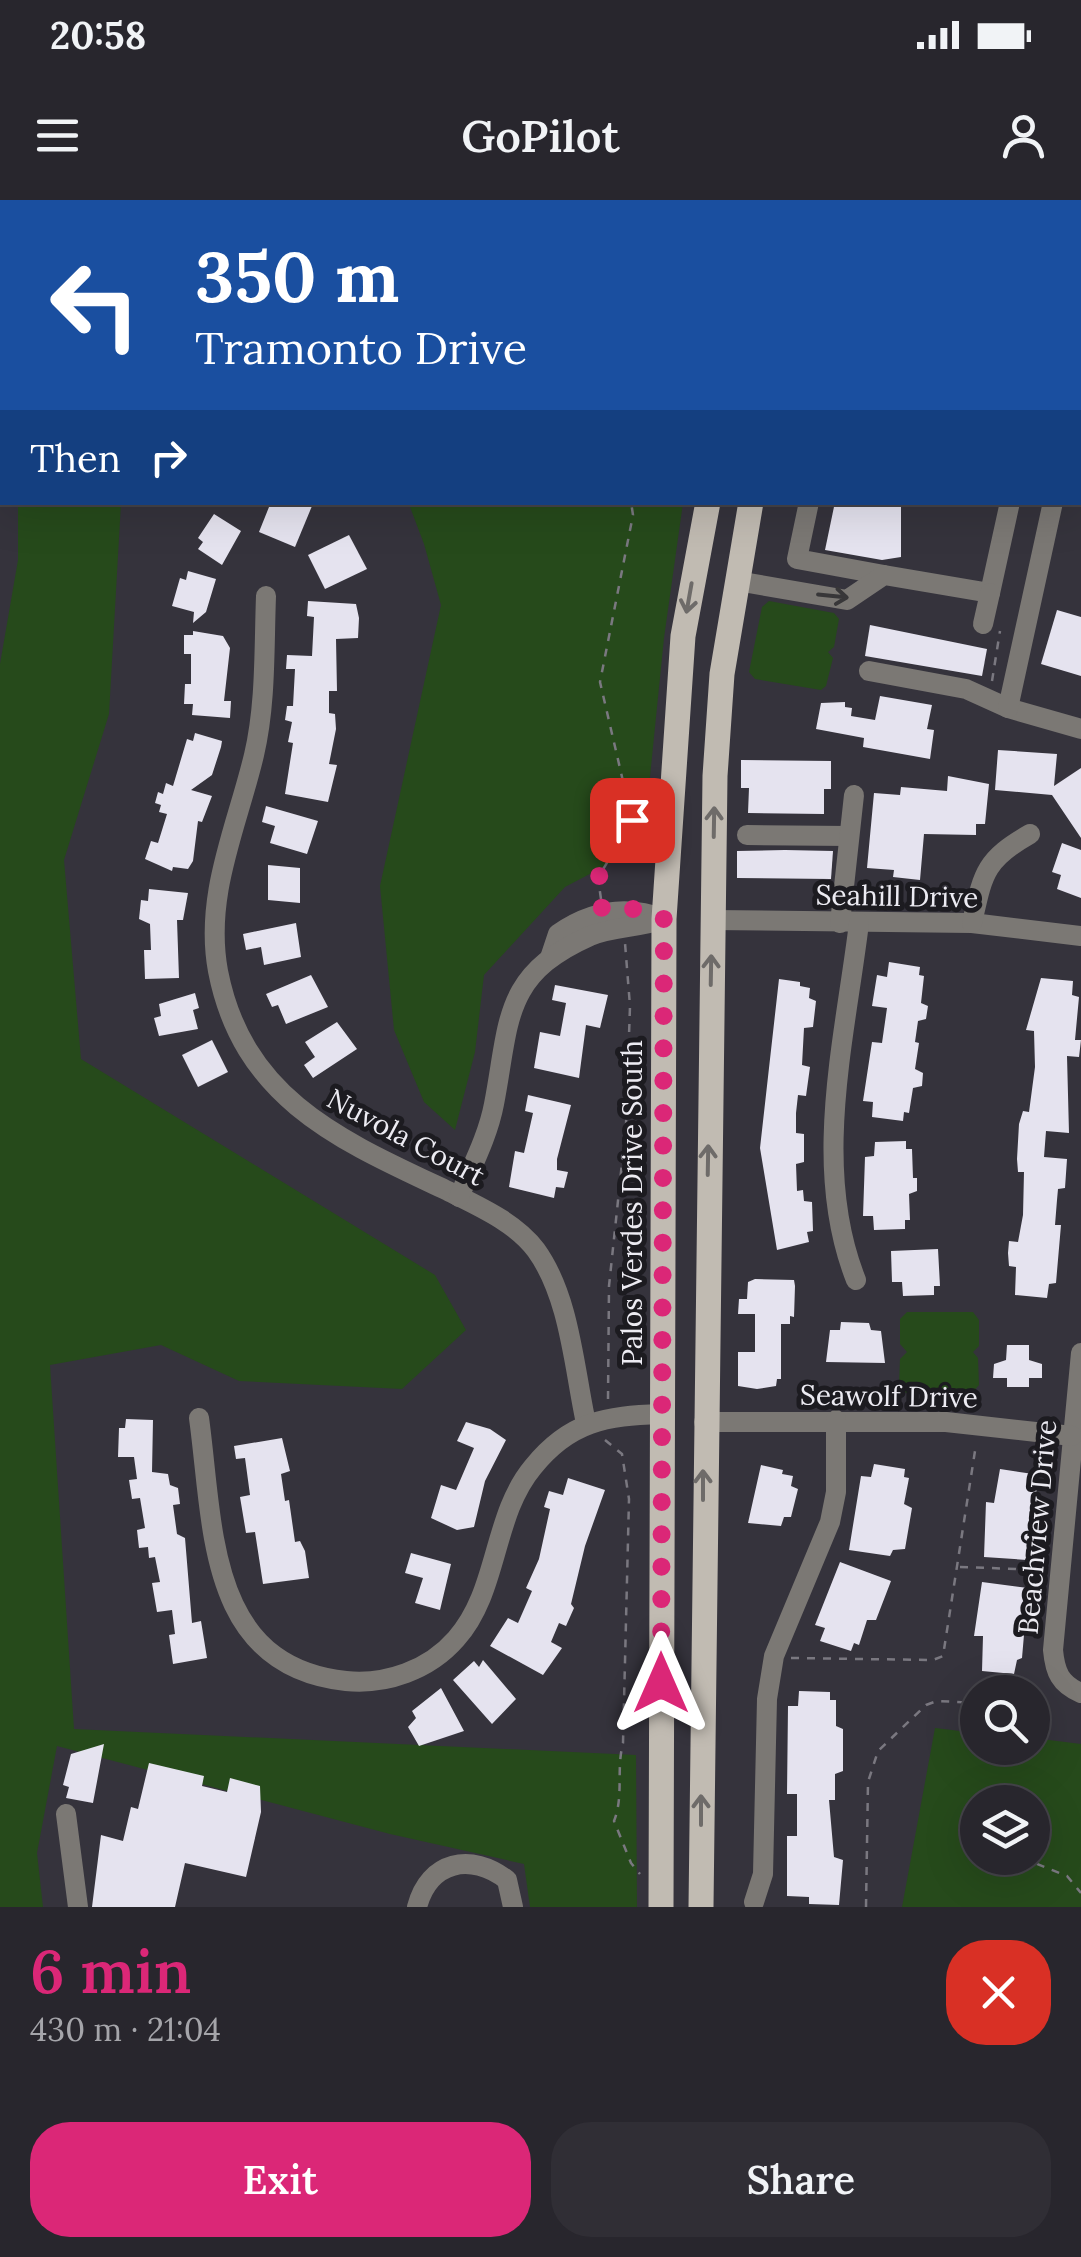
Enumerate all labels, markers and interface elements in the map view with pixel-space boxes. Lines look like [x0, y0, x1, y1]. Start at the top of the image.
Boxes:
text: 20:58 [50, 11, 146, 59]
text: GoPilot [461, 107, 620, 164]
icon: menu [30, 108, 85, 163]
icon: person [996, 108, 1051, 163]
text: 350 m [195, 232, 399, 321]
icon: left [30, 240, 160, 370]
text: Tramonto Drive [195, 319, 527, 376]
icon: right [141, 430, 196, 485]
text: Then [30, 434, 121, 482]
one-way arrow [679, 581, 698, 614]
one-way arrow [816, 587, 849, 606]
pin [590, 778, 675, 863]
icon: arrive [605, 793, 660, 848]
one-way arrow [704, 807, 723, 839]
street label: Seahill Drive [815, 877, 979, 915]
one-way arrow [701, 954, 720, 986]
street label: Palos Verdes Drive South [614, 1040, 650, 1366]
street label: Nuvola Court [321, 1080, 491, 1194]
one-way arrow [698, 1144, 717, 1176]
street label: Seawolf Drive [800, 1376, 978, 1416]
street label: Beachview Drive [1010, 1418, 1064, 1636]
one-way arrow [694, 1469, 713, 1501]
position arrow [609, 1631, 713, 1735]
map controls [960, 1675, 1050, 1875]
button: search [960, 1675, 1050, 1765]
button: layers [960, 1785, 1050, 1875]
one-way arrow [692, 1794, 710, 1826]
text: 6 min [30, 1933, 191, 2009]
button: close [946, 1940, 1051, 2045]
text: 430 m · 21:04 [30, 2009, 221, 2050]
button: Exit [30, 2122, 531, 2237]
button: Share [551, 2122, 1051, 2237]

